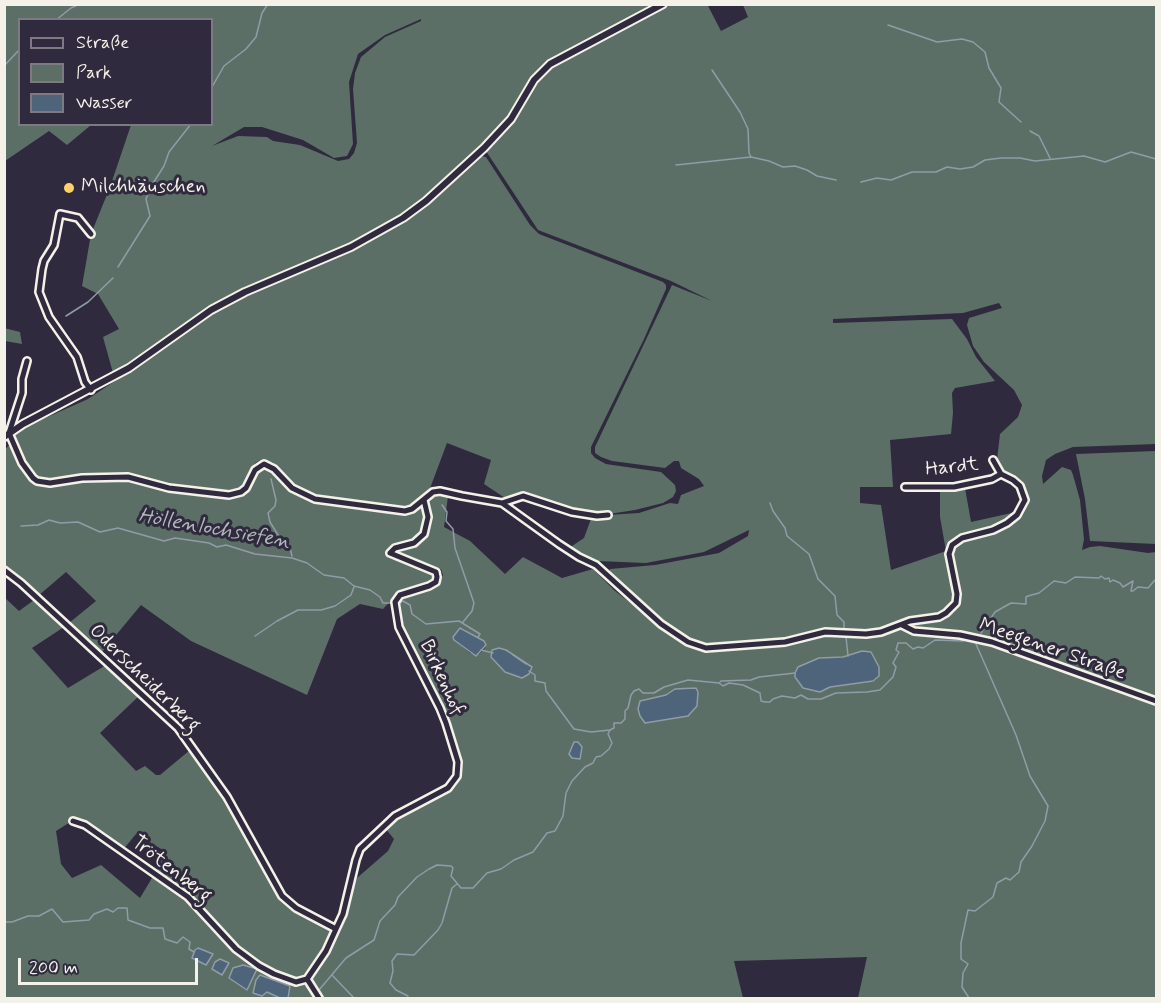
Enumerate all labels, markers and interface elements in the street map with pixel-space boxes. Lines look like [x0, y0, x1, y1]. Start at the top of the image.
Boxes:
legend [18, 18, 213, 126]
text: Straße [76, 31, 129, 55]
text: Park [76, 61, 112, 85]
text: Wasser [76, 91, 132, 115]
place label: Milchhäuschen [81, 176, 205, 200]
marker: Milchhäuschen [62, 181, 76, 195]
street label: Hardt [924, 453, 980, 483]
water label: Höllenlochsiefen [136, 504, 292, 556]
street label: Meegener Straße [976, 614, 1128, 686]
street label: Oderscheiderberg [83, 620, 205, 738]
street label: Birkenhof [413, 636, 469, 720]
street label: Trötenberg [126, 831, 216, 909]
scale bar [21, 946, 201, 984]
text: 200 m [29, 956, 78, 980]

